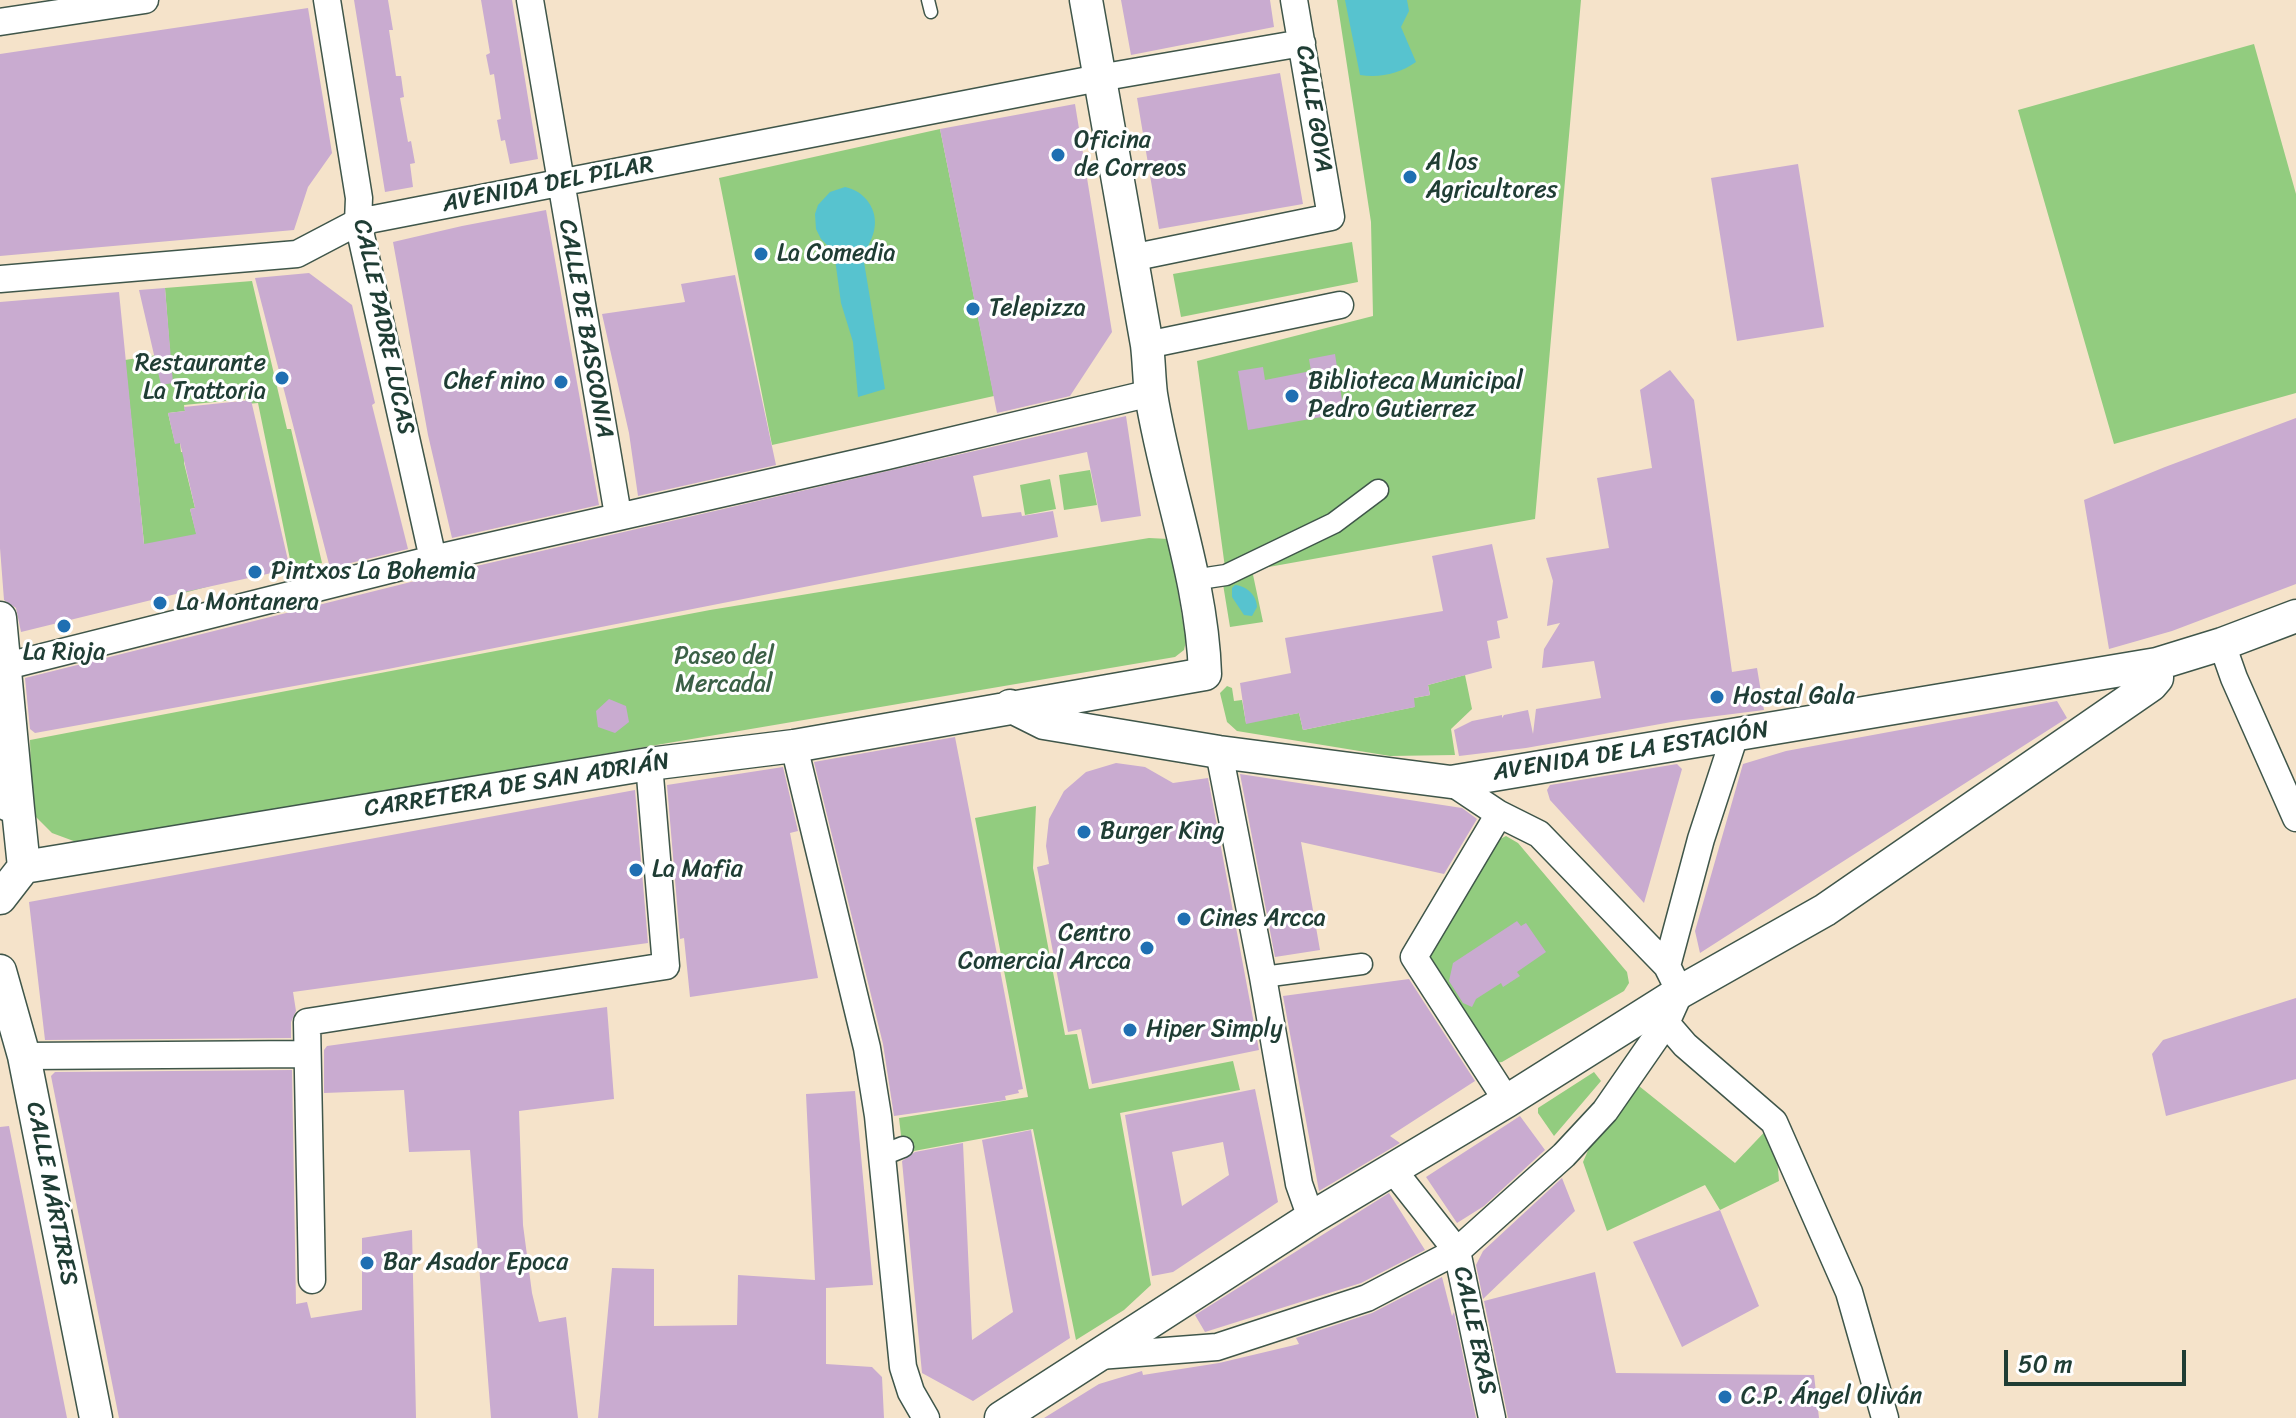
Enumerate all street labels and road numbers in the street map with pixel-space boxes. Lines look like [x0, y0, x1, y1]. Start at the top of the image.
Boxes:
street label: CALLE GOYA [1289, 44, 1337, 174]
street label: AVENIDA DEL PILAR [440, 150, 656, 220]
street label: CALLE PADRE LUCAS [346, 217, 420, 437]
street label: CALLE DE BASCONIA [552, 217, 618, 441]
street label: AVENIDA DE LA ESTACIÓN [1491, 716, 1771, 788]
street label: CARRETERA DE SAN ADRIÁN [362, 748, 672, 824]
street label: CALLE MÁRTIRES [19, 1100, 83, 1288]
street label: CALLE ERAS [1446, 1264, 1502, 1398]

